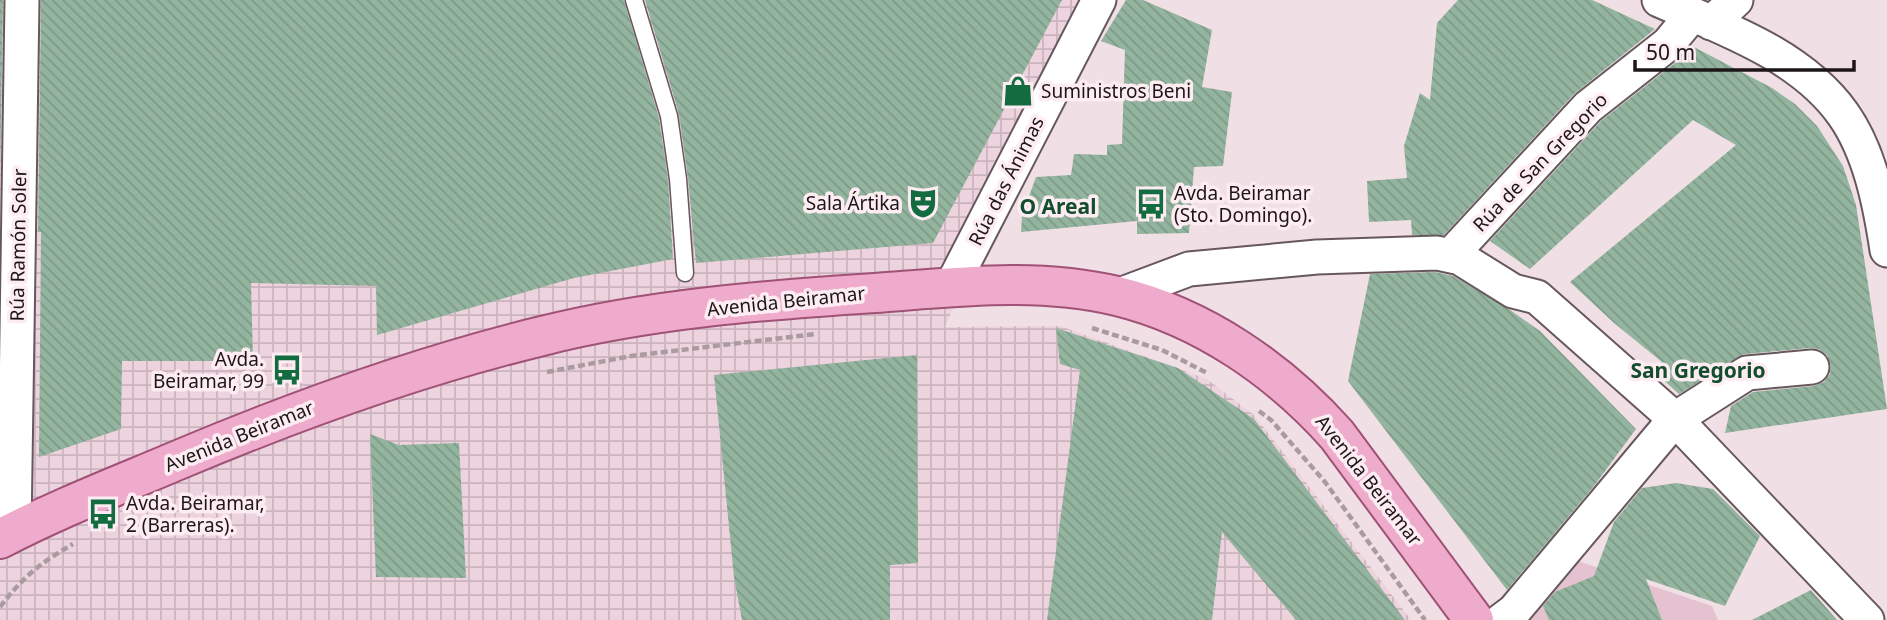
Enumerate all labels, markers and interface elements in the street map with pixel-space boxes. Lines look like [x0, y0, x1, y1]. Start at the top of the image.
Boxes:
scale bar [1635, 28, 1854, 72]
text: 50 m [1646, 38, 1695, 66]
shop icon: Suministros Beni [1001, 74, 1035, 108]
place label: Suministros Beni [1041, 78, 1191, 104]
street label: Rúa de San Gregorio [1467, 87, 1613, 237]
street label: Rúa das Ánimas [962, 112, 1050, 250]
street label: Rúa Ramón Soler [4, 168, 32, 322]
place label: Avda. Beiramar (Sto. Domingo). [1174, 180, 1312, 228]
theatre icon: Sala Ártika [906, 186, 940, 220]
bus stop icon: Avda. Beiramar (Sto. Domingo). [1134, 187, 1168, 221]
place label: Sala Ártika [806, 190, 900, 216]
district label: O Areal [1020, 192, 1096, 220]
street label: Avenida Beiramar [706, 280, 866, 322]
place label: Avda. Beiramar, 99 [153, 346, 264, 394]
bus stop icon: Avda. Beiramar, 99 [270, 353, 304, 387]
district label: San Gregorio [1630, 356, 1766, 384]
street label: Avenida Beiramar [161, 394, 318, 478]
street label: Avenida Beiramar [1310, 409, 1428, 551]
place label: Avda. Beiramar, 2 (Barreras). [126, 490, 265, 538]
bus stop icon: Avda. Beiramar, 2 (Barreras). [86, 497, 120, 531]

